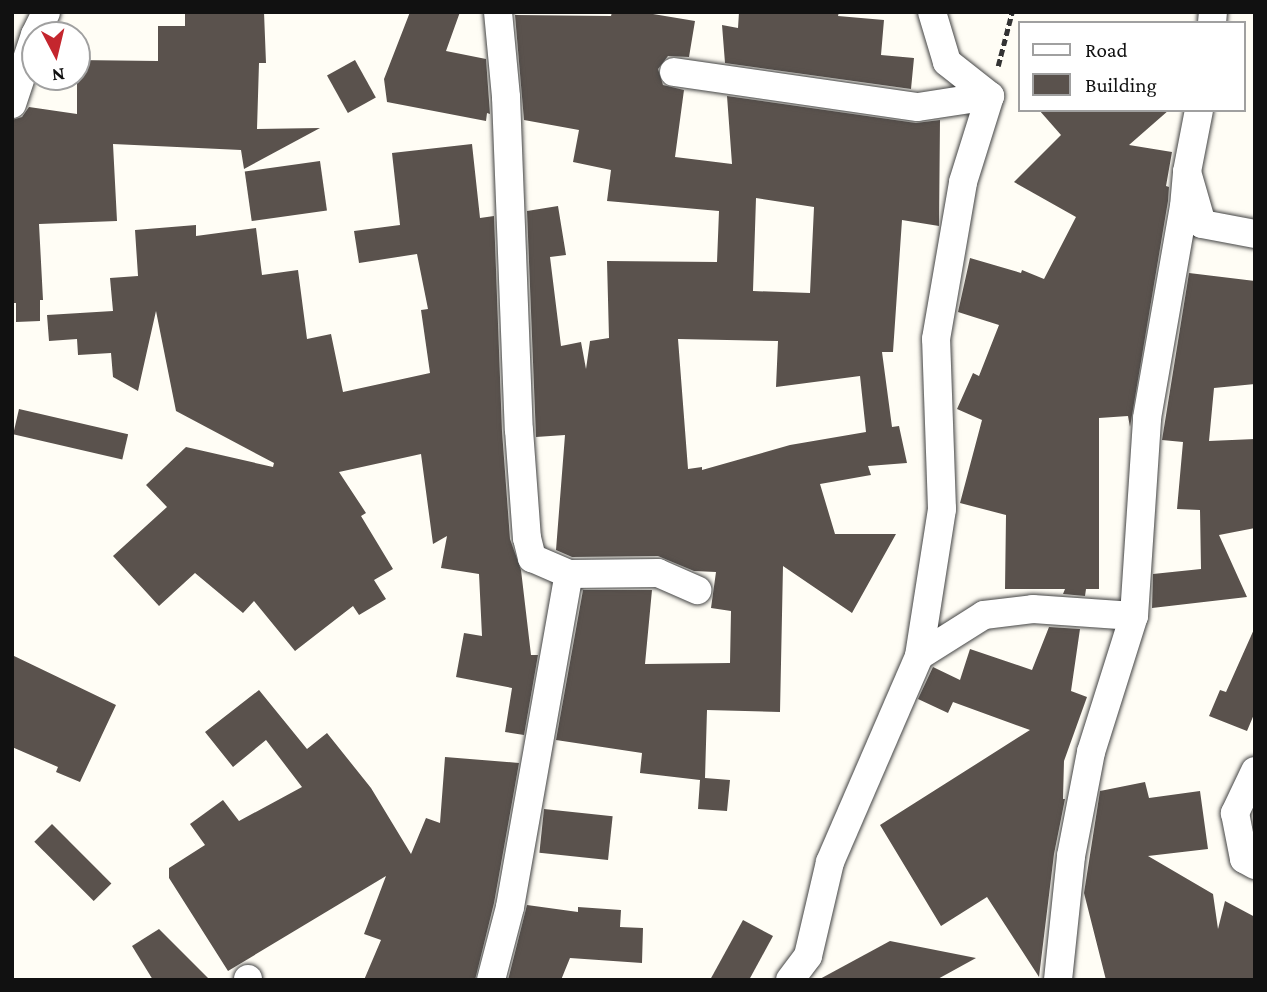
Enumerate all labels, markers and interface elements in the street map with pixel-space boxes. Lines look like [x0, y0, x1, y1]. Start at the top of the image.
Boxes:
north arrow [21, 21, 91, 91]
legend [1018, 21, 1246, 112]
text: Road [1085, 38, 1128, 62]
text: N [51, 64, 66, 87]
text: Building [1085, 73, 1157, 97]

